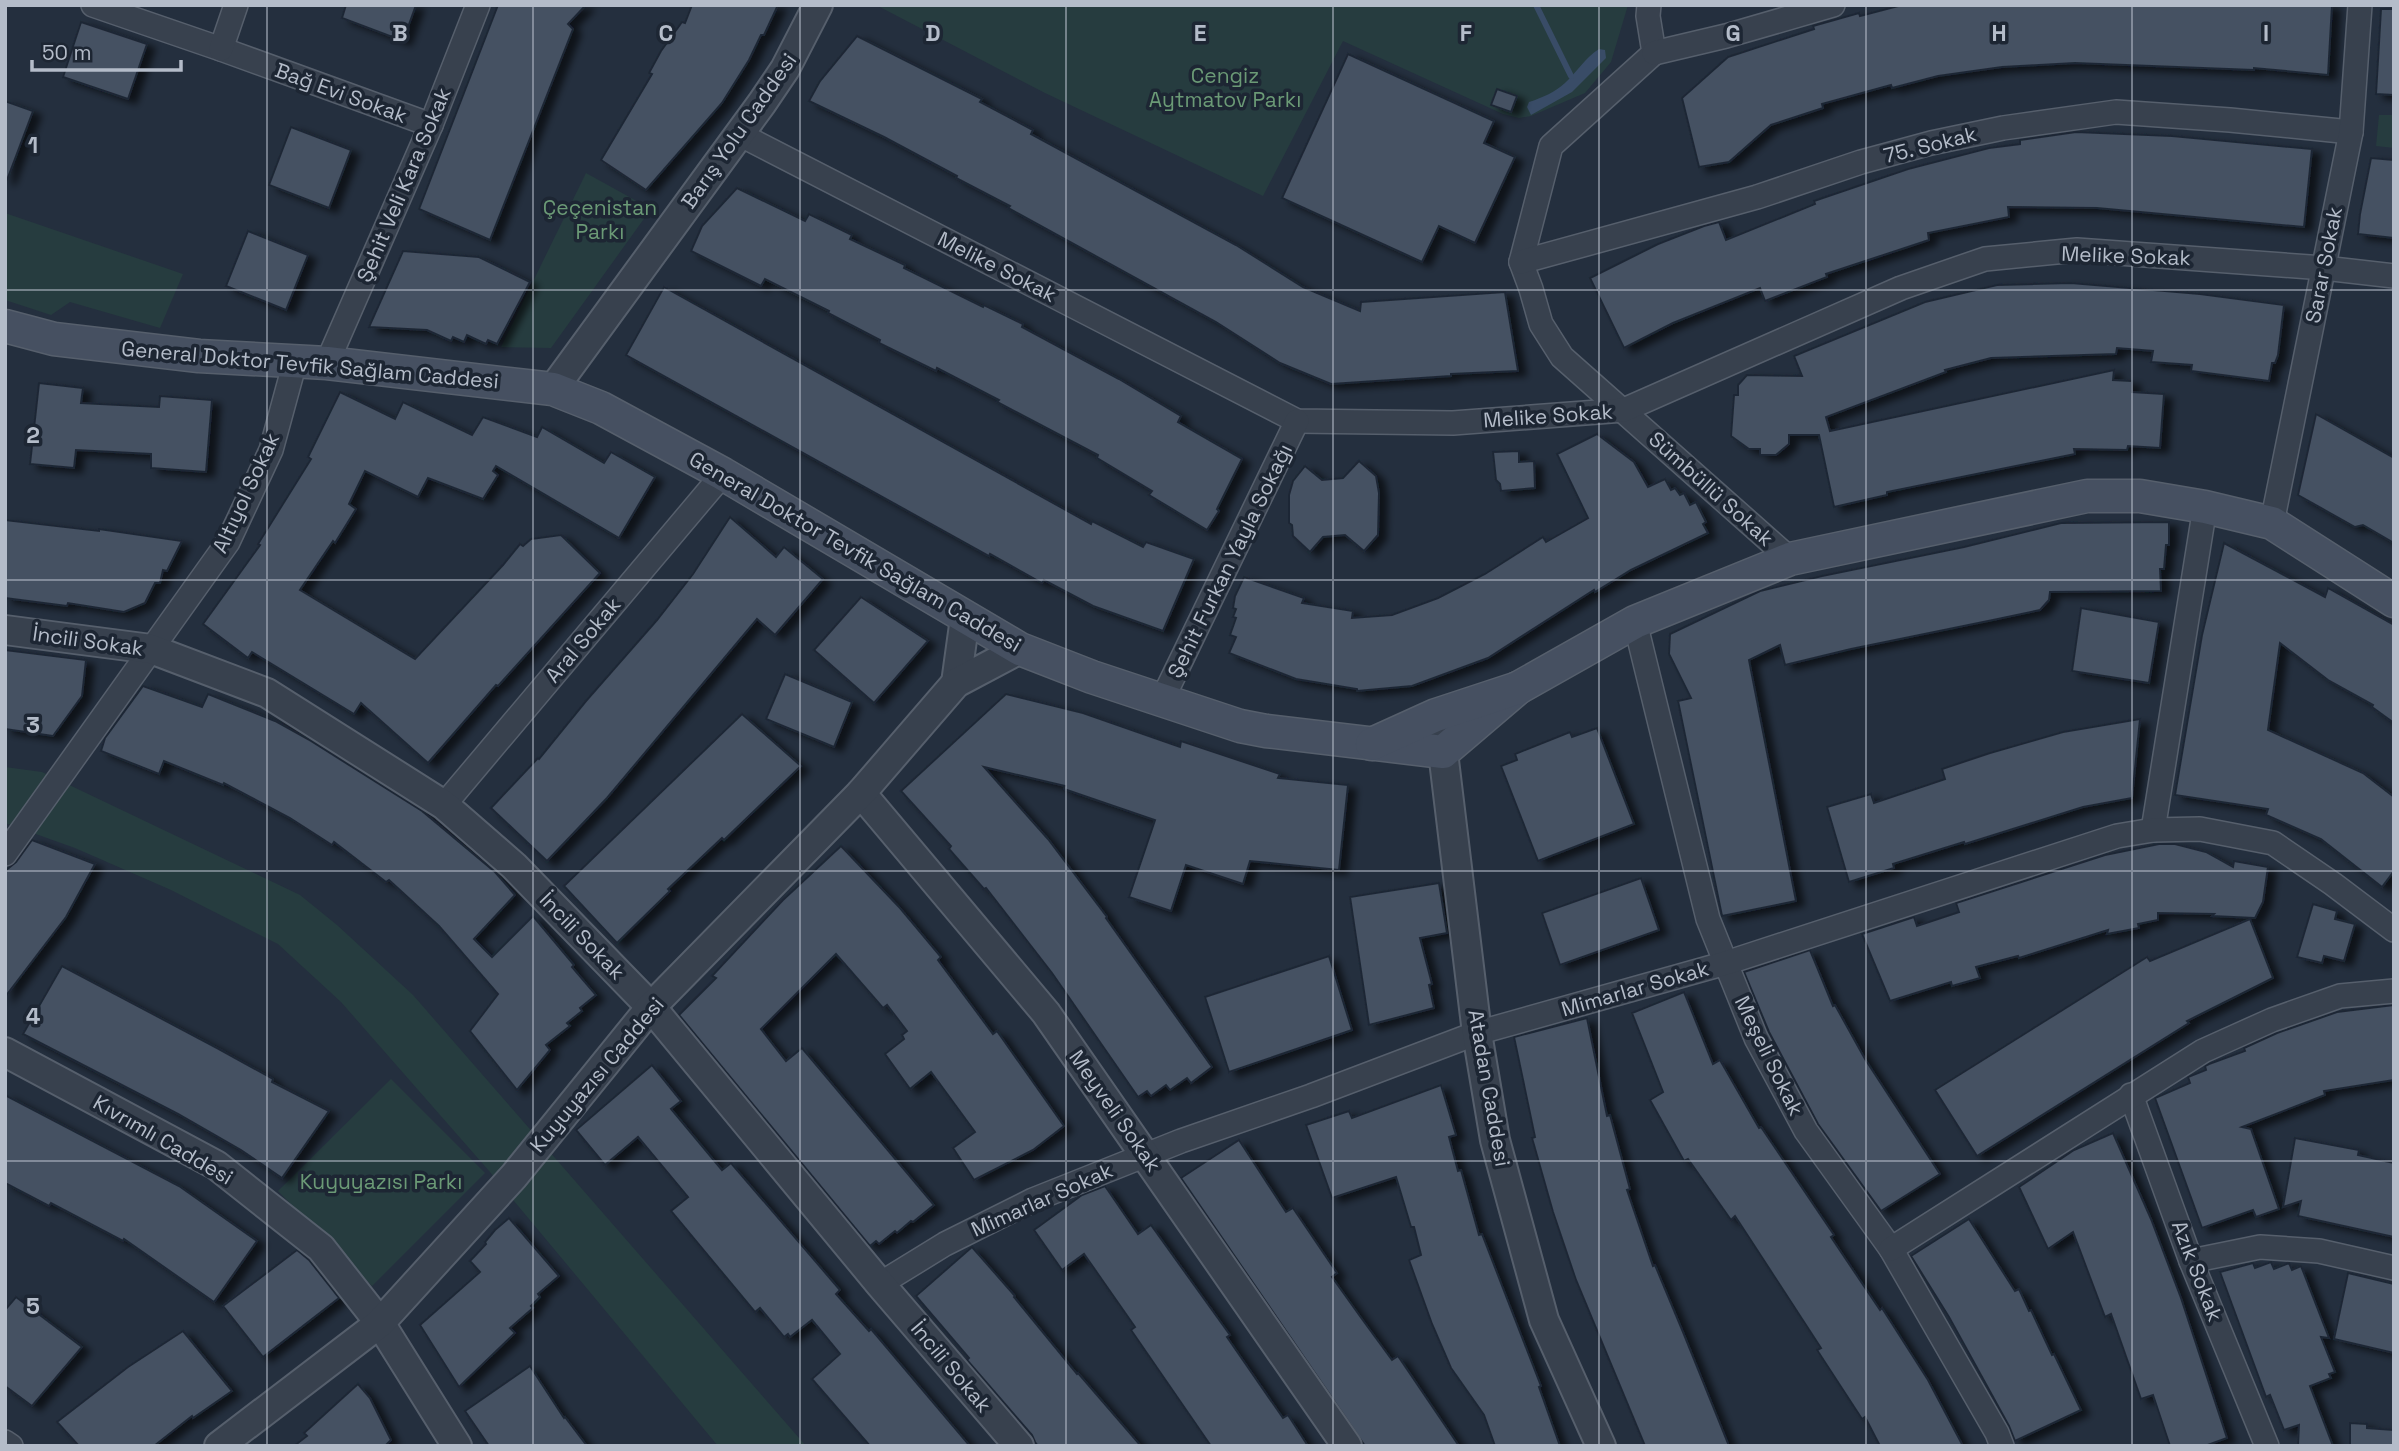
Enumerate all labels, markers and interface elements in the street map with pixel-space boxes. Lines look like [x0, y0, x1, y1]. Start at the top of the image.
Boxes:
text: B [392, 18, 408, 48]
text: C [659, 18, 673, 48]
text: D [925, 18, 941, 48]
text: E [1194, 18, 1206, 48]
text: F [1460, 18, 1472, 48]
text: G [1725, 18, 1741, 48]
text: H [1991, 18, 2007, 48]
text: I [2263, 18, 2269, 48]
scale bar [32, 28, 180, 72]
text: 50 m [42, 39, 92, 66]
street label: Barış Yolu Caddesi [675, 48, 802, 214]
street label: Bağ Evi Sokak [271, 56, 411, 129]
park label: Cengiz Aytmatov Parkı [1149, 62, 1301, 113]
street label: Şehit Veli Kara Sokak [350, 84, 457, 286]
street label: 75. Sokak [1881, 120, 1979, 169]
text: 1 [28, 130, 38, 160]
park label: Çeçenistan Parkı [543, 194, 657, 245]
street label: Sarar Sokak [2299, 204, 2348, 325]
street label: Melike Sokak [933, 225, 1061, 308]
street label: Melike Sokak [2061, 240, 2191, 271]
street label: General Doktor Tevfik Sağlam Caddesi [120, 335, 500, 394]
street label: Melike Sokak [1482, 398, 1614, 433]
text: 2 [26, 420, 40, 450]
street label: Sümbüllü Sokak [1643, 425, 1779, 552]
street label: Altıyol Sokak [206, 428, 285, 557]
street label: Şehit Furkan Yayla Sokağı [1161, 439, 1298, 682]
street label: General Doktor Tevfik Sağlam Caddesi [684, 445, 1026, 658]
street label: Aral Sokak [539, 591, 626, 688]
street label: İncili Sokak [31, 619, 145, 662]
text: 3 [26, 710, 40, 740]
street label: İncili Sokak [534, 886, 631, 985]
street label: Mimarlar Sokak [1558, 955, 1712, 1022]
street label: Kuyuyazısı Caddesi [524, 991, 670, 1158]
street label: Meşeli Sokak [1729, 991, 1810, 1120]
text: 4 [26, 1001, 41, 1031]
street label: Atadan Caddesi [1462, 1007, 1517, 1169]
street label: Meyveli Sokak [1063, 1045, 1167, 1177]
street label: Kıvrımlı Caddesi [88, 1089, 238, 1191]
street label: Mimarlar Sokak [967, 1156, 1117, 1243]
park label: Kuyuyazısı Parkı [300, 1168, 462, 1195]
street label: Azık Sokak [2166, 1216, 2229, 1325]
text: 5 [26, 1291, 40, 1321]
street label: İncili Sokak [905, 1315, 998, 1418]

